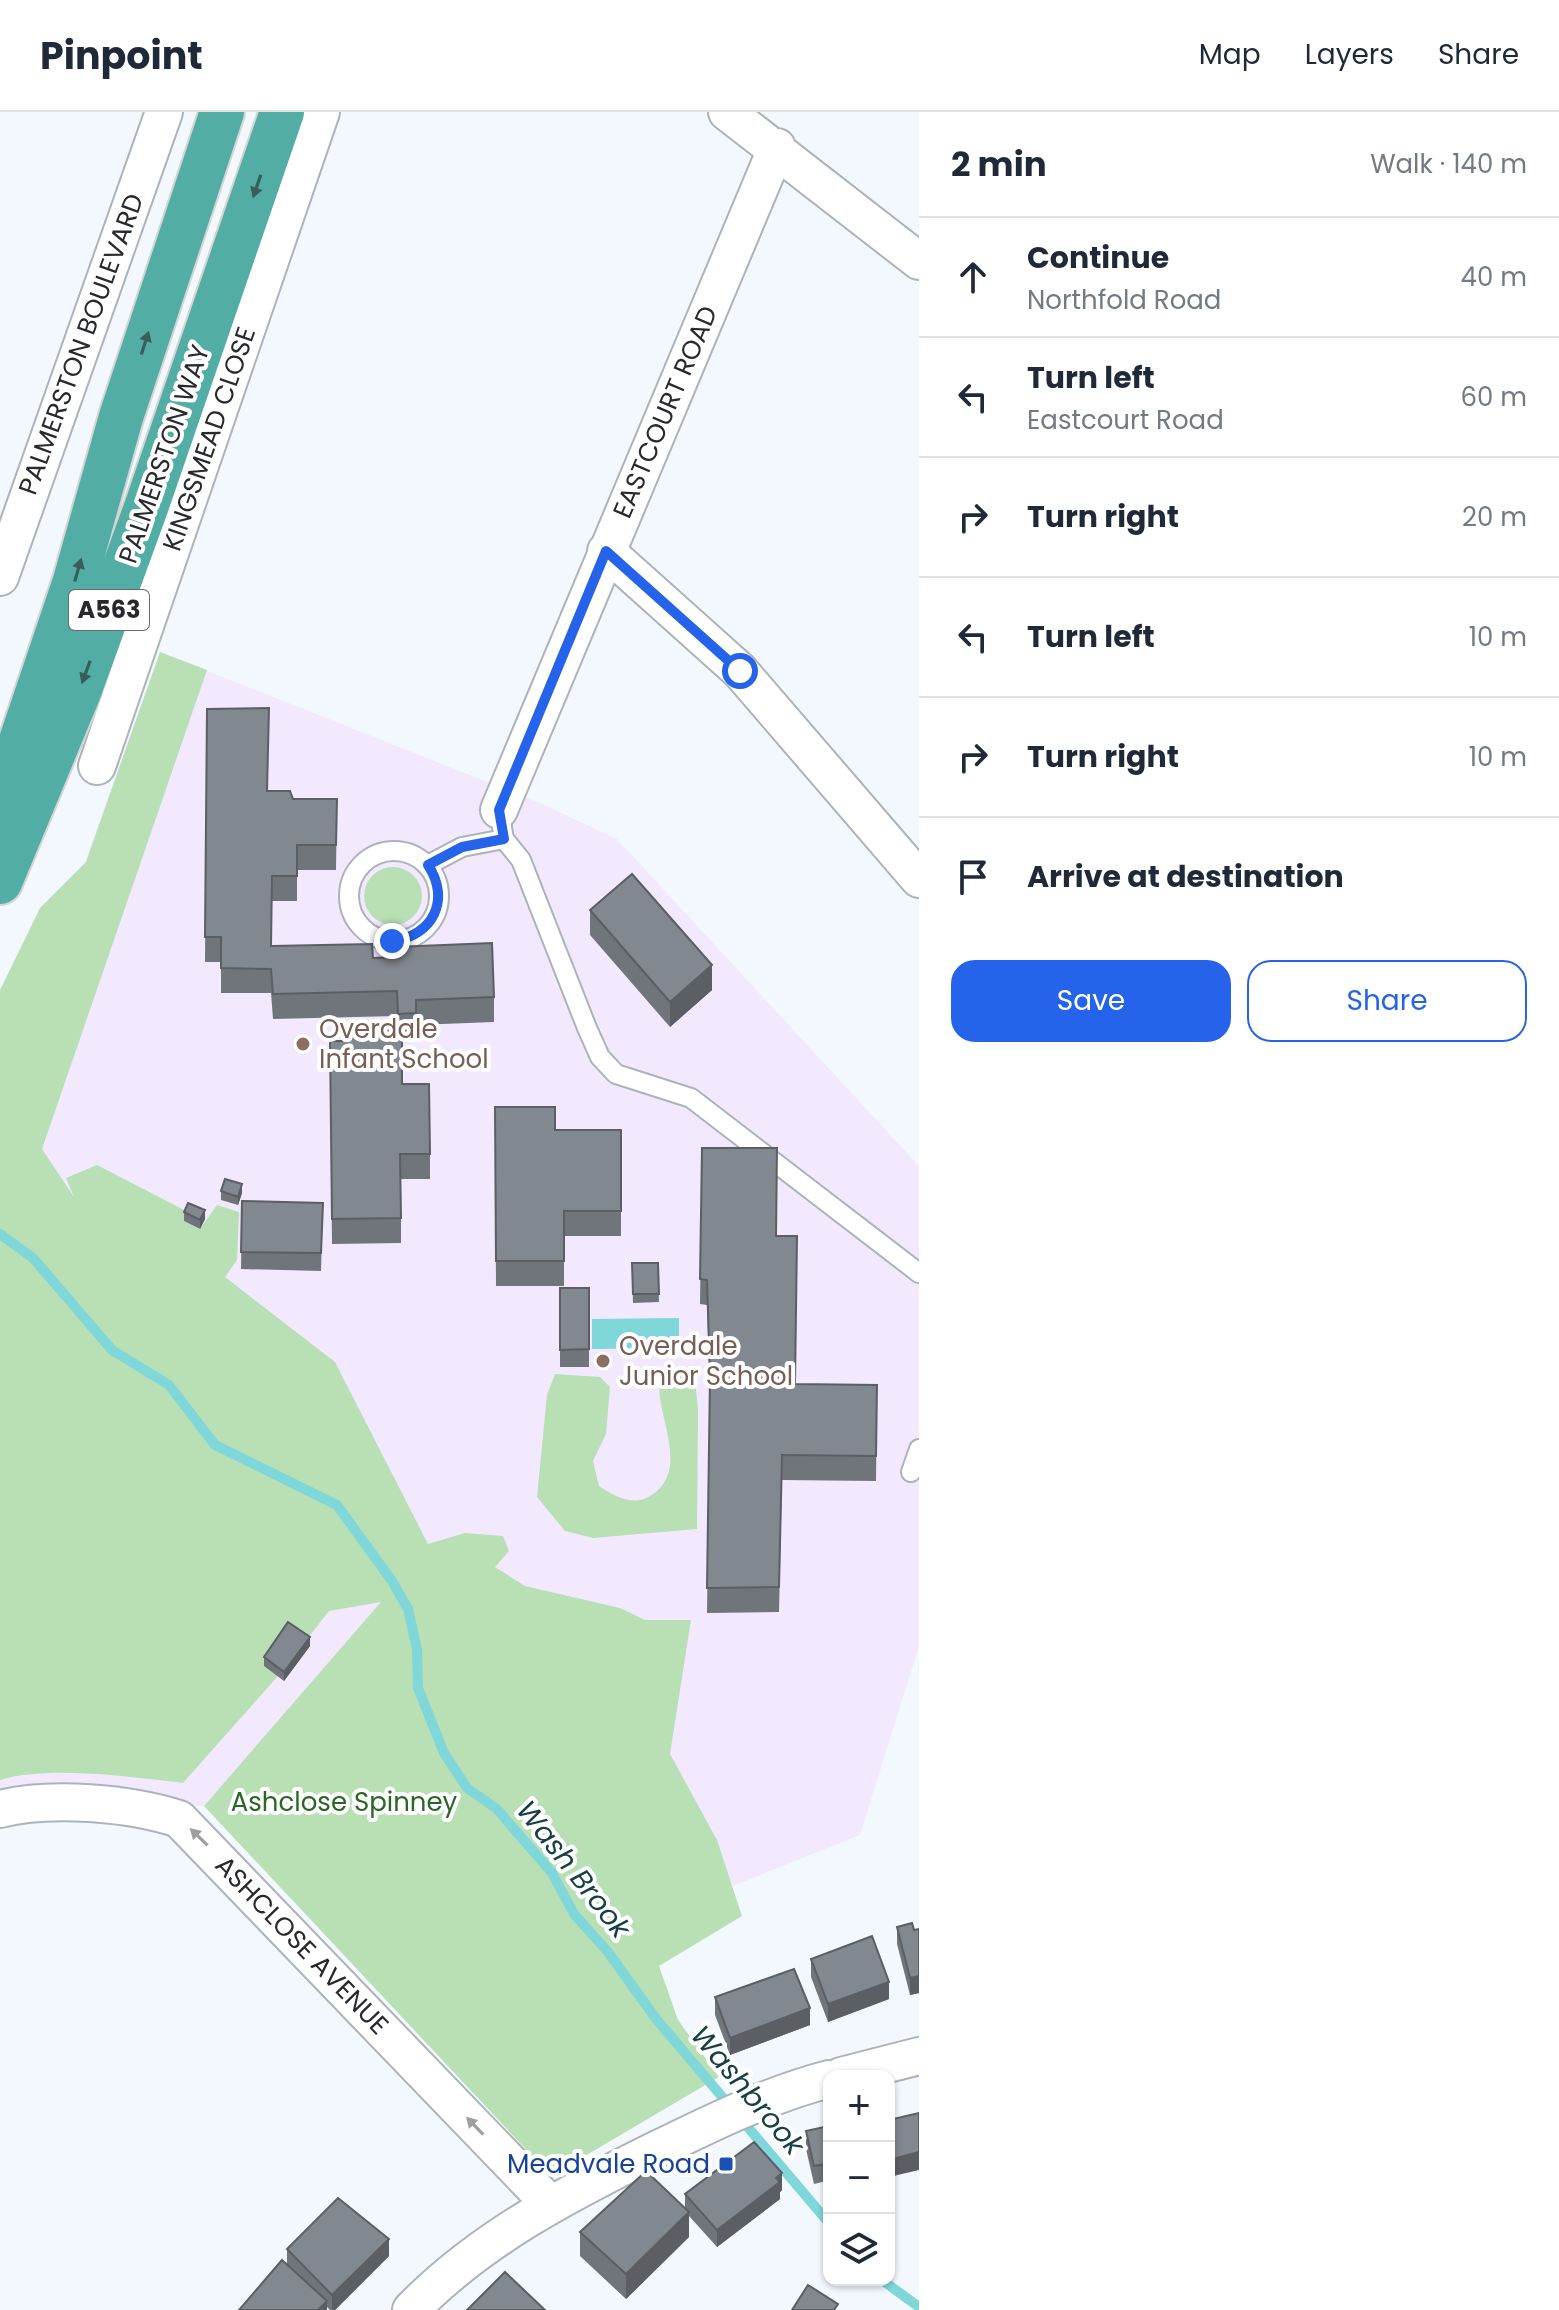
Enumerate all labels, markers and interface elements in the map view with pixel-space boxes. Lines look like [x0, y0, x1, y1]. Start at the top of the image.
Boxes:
text: Pinpoint [40, 29, 203, 82]
text: Map [1199, 35, 1261, 74]
text: Layers [1305, 35, 1394, 74]
text: Share [1438, 35, 1519, 74]
text: 2 min [951, 140, 1047, 188]
text: Walk · 140 m [1370, 146, 1527, 182]
one-way arrow [250, 174, 262, 198]
street label: PALMERSTON BOULEVARD [10, 188, 152, 500]
text: Continue [1027, 236, 1169, 279]
icon: ahead [951, 255, 995, 299]
text: 40 m [1461, 259, 1527, 295]
text: Northfold Road [1027, 282, 1221, 318]
street label: EASTCOURT ROAD [604, 300, 726, 524]
street label: KINGSMEAD CLOSE [154, 322, 264, 556]
one-way arrow [140, 331, 152, 355]
street label: PALMERSTON WAY [110, 340, 218, 568]
text: Turn left [1027, 356, 1155, 399]
icon: left [951, 375, 995, 419]
text: 60 m [1460, 379, 1527, 415]
text: Eastcourt Road [1027, 402, 1224, 438]
icon: right [951, 495, 995, 539]
text: Turn right [1027, 495, 1179, 538]
text: 20 m [1462, 499, 1527, 535]
one-way arrow [72, 557, 85, 581]
road number: A563 [69, 590, 149, 630]
icon: left [951, 615, 995, 659]
text: Turn left [1027, 615, 1155, 658]
text: 10 m [1469, 619, 1527, 655]
route start [722, 653, 758, 689]
one-way arrow [79, 660, 92, 684]
icon: right [951, 735, 995, 779]
text: Turn right [1027, 735, 1179, 778]
text: 10 m [1469, 739, 1527, 775]
icon: arrive [951, 855, 995, 899]
text: Arrive at destination [1027, 855, 1344, 898]
route end [374, 923, 410, 959]
button: Save [951, 960, 1231, 1042]
button: Share [1247, 960, 1527, 1042]
place label: Overdale Infant School [319, 1011, 489, 1077]
marker: Overdale Infant School [294, 1035, 312, 1053]
place label: Overdale Junior School [619, 1328, 793, 1394]
marker: Overdale Junior School [594, 1352, 612, 1370]
park label: Ashclose Spinney [231, 1784, 458, 1820]
water label: Wash Brook [507, 1792, 641, 1948]
one-way arrow [190, 1829, 209, 1847]
street label: ASHCLOSE AVENUE [207, 1848, 397, 2042]
water label: Washbrook [682, 2017, 814, 2165]
map controls [823, 2070, 895, 2286]
button: + [823, 2070, 895, 2142]
one-way arrow [467, 2117, 485, 2136]
button: − [823, 2142, 895, 2214]
place label: Meadvale Road [507, 2146, 710, 2182]
marker: Meadvale Road [717, 2155, 735, 2173]
button: layers [823, 2214, 895, 2286]

